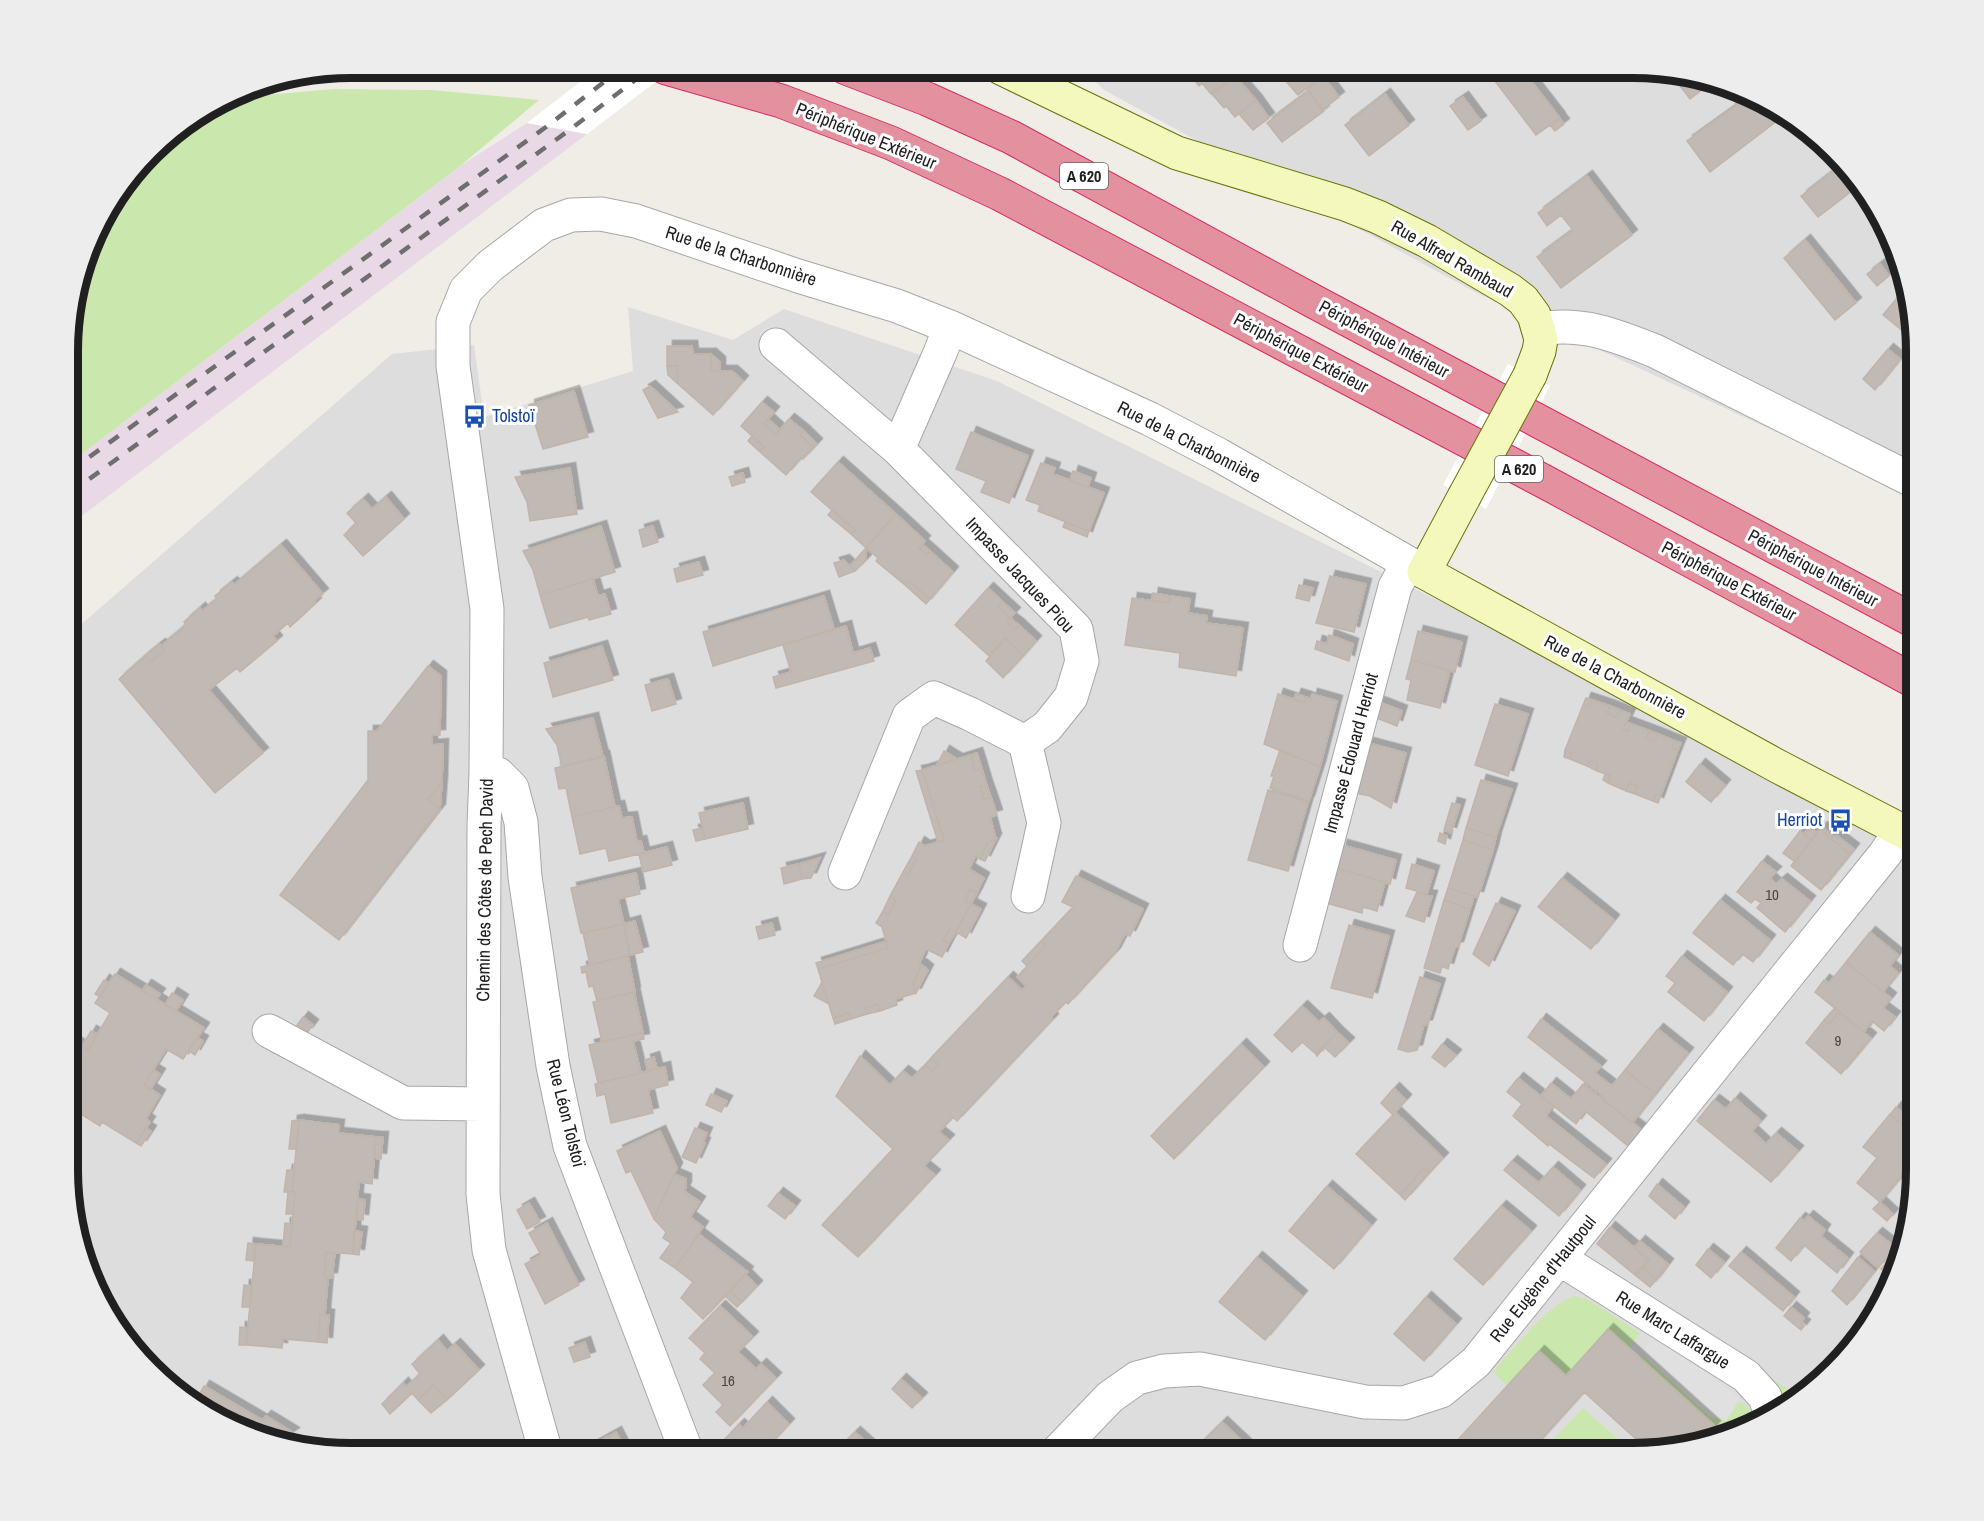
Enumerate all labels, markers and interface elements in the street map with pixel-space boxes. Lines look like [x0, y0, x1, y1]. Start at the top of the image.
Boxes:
street label: Périphérique Extérieur [792, 96, 940, 175]
road number: A 620 [1060, 163, 1108, 189]
street label: Rue Alfred Rambaud [1387, 213, 1518, 304]
street label: Rue de la Charbonnière [662, 219, 820, 292]
street label: Périphérique Intérieur [1315, 294, 1454, 384]
street label: Périphérique Extérieur [1229, 306, 1373, 399]
street label: Rue de la Charbonnière [1113, 395, 1265, 488]
bus stop icon: Tolstoï [461, 403, 487, 429]
place label: Tolstoï [492, 403, 536, 428]
road number: A 620 [1495, 456, 1543, 482]
street label: Impasse Jacques Piou [960, 512, 1080, 638]
street label: Périphérique Intérieur [1744, 523, 1883, 613]
street label: Périphérique Extérieur [1657, 534, 1801, 627]
street label: Rue de la Charbonnière [1540, 629, 1691, 725]
street label: Impasse Édouard Herriot [1317, 670, 1384, 836]
street label: Chemin des Côtes de Pech David [470, 778, 499, 1002]
place label: Herriot [1777, 807, 1822, 832]
bus stop icon: Herriot [1827, 807, 1853, 833]
house number: 10 [1765, 884, 1779, 905]
house number: 9 [1835, 1030, 1842, 1051]
street label: Rue Léon Tolstoï [541, 1056, 592, 1170]
street label: Rue Eugène d'Hautpoul [1484, 1210, 1602, 1347]
street label: Rue Marc Laffargue [1611, 1284, 1735, 1375]
house number: 16 [721, 1370, 735, 1391]

